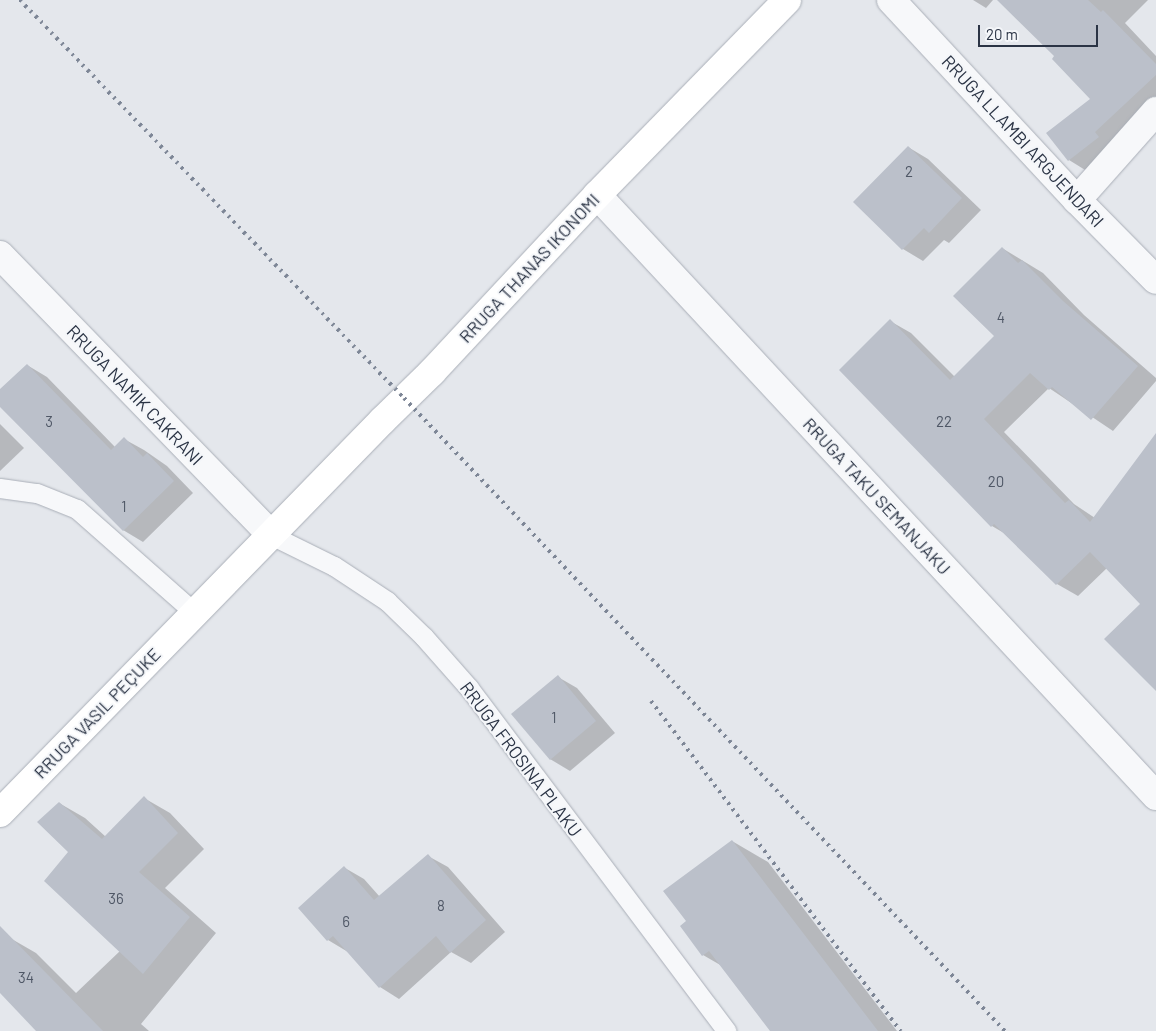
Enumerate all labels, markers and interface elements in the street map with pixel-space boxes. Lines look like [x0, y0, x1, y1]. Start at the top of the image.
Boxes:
scale bar [981, 15, 1101, 47]
text: 20 m [986, 25, 1018, 43]
street label: RRUGA LLAMBI ARGJENDARI [938, 50, 1108, 232]
house number: 2 [905, 163, 913, 181]
street label: RRUGA THANAS IKONOMI [454, 189, 604, 347]
house number: 4 [997, 309, 1005, 327]
street label: RRUGA NAMIK CAKRANI [62, 320, 208, 470]
house number: 3 [45, 413, 53, 431]
street label: RRUGA TAKU SEMANJAKU [799, 413, 955, 579]
house number: 22 [936, 413, 952, 431]
house number: 20 [988, 473, 1004, 491]
house number: 1 [121, 498, 127, 516]
street label: RRUGA VASIL PEÇUKE [29, 643, 165, 783]
street label: RRUGA FROSINA PLAKU [456, 677, 586, 841]
house number: 1 [551, 709, 557, 727]
house number: 36 [108, 890, 124, 908]
house number: 8 [437, 897, 445, 915]
house number: 6 [342, 913, 350, 931]
house number: 34 [18, 969, 34, 987]

